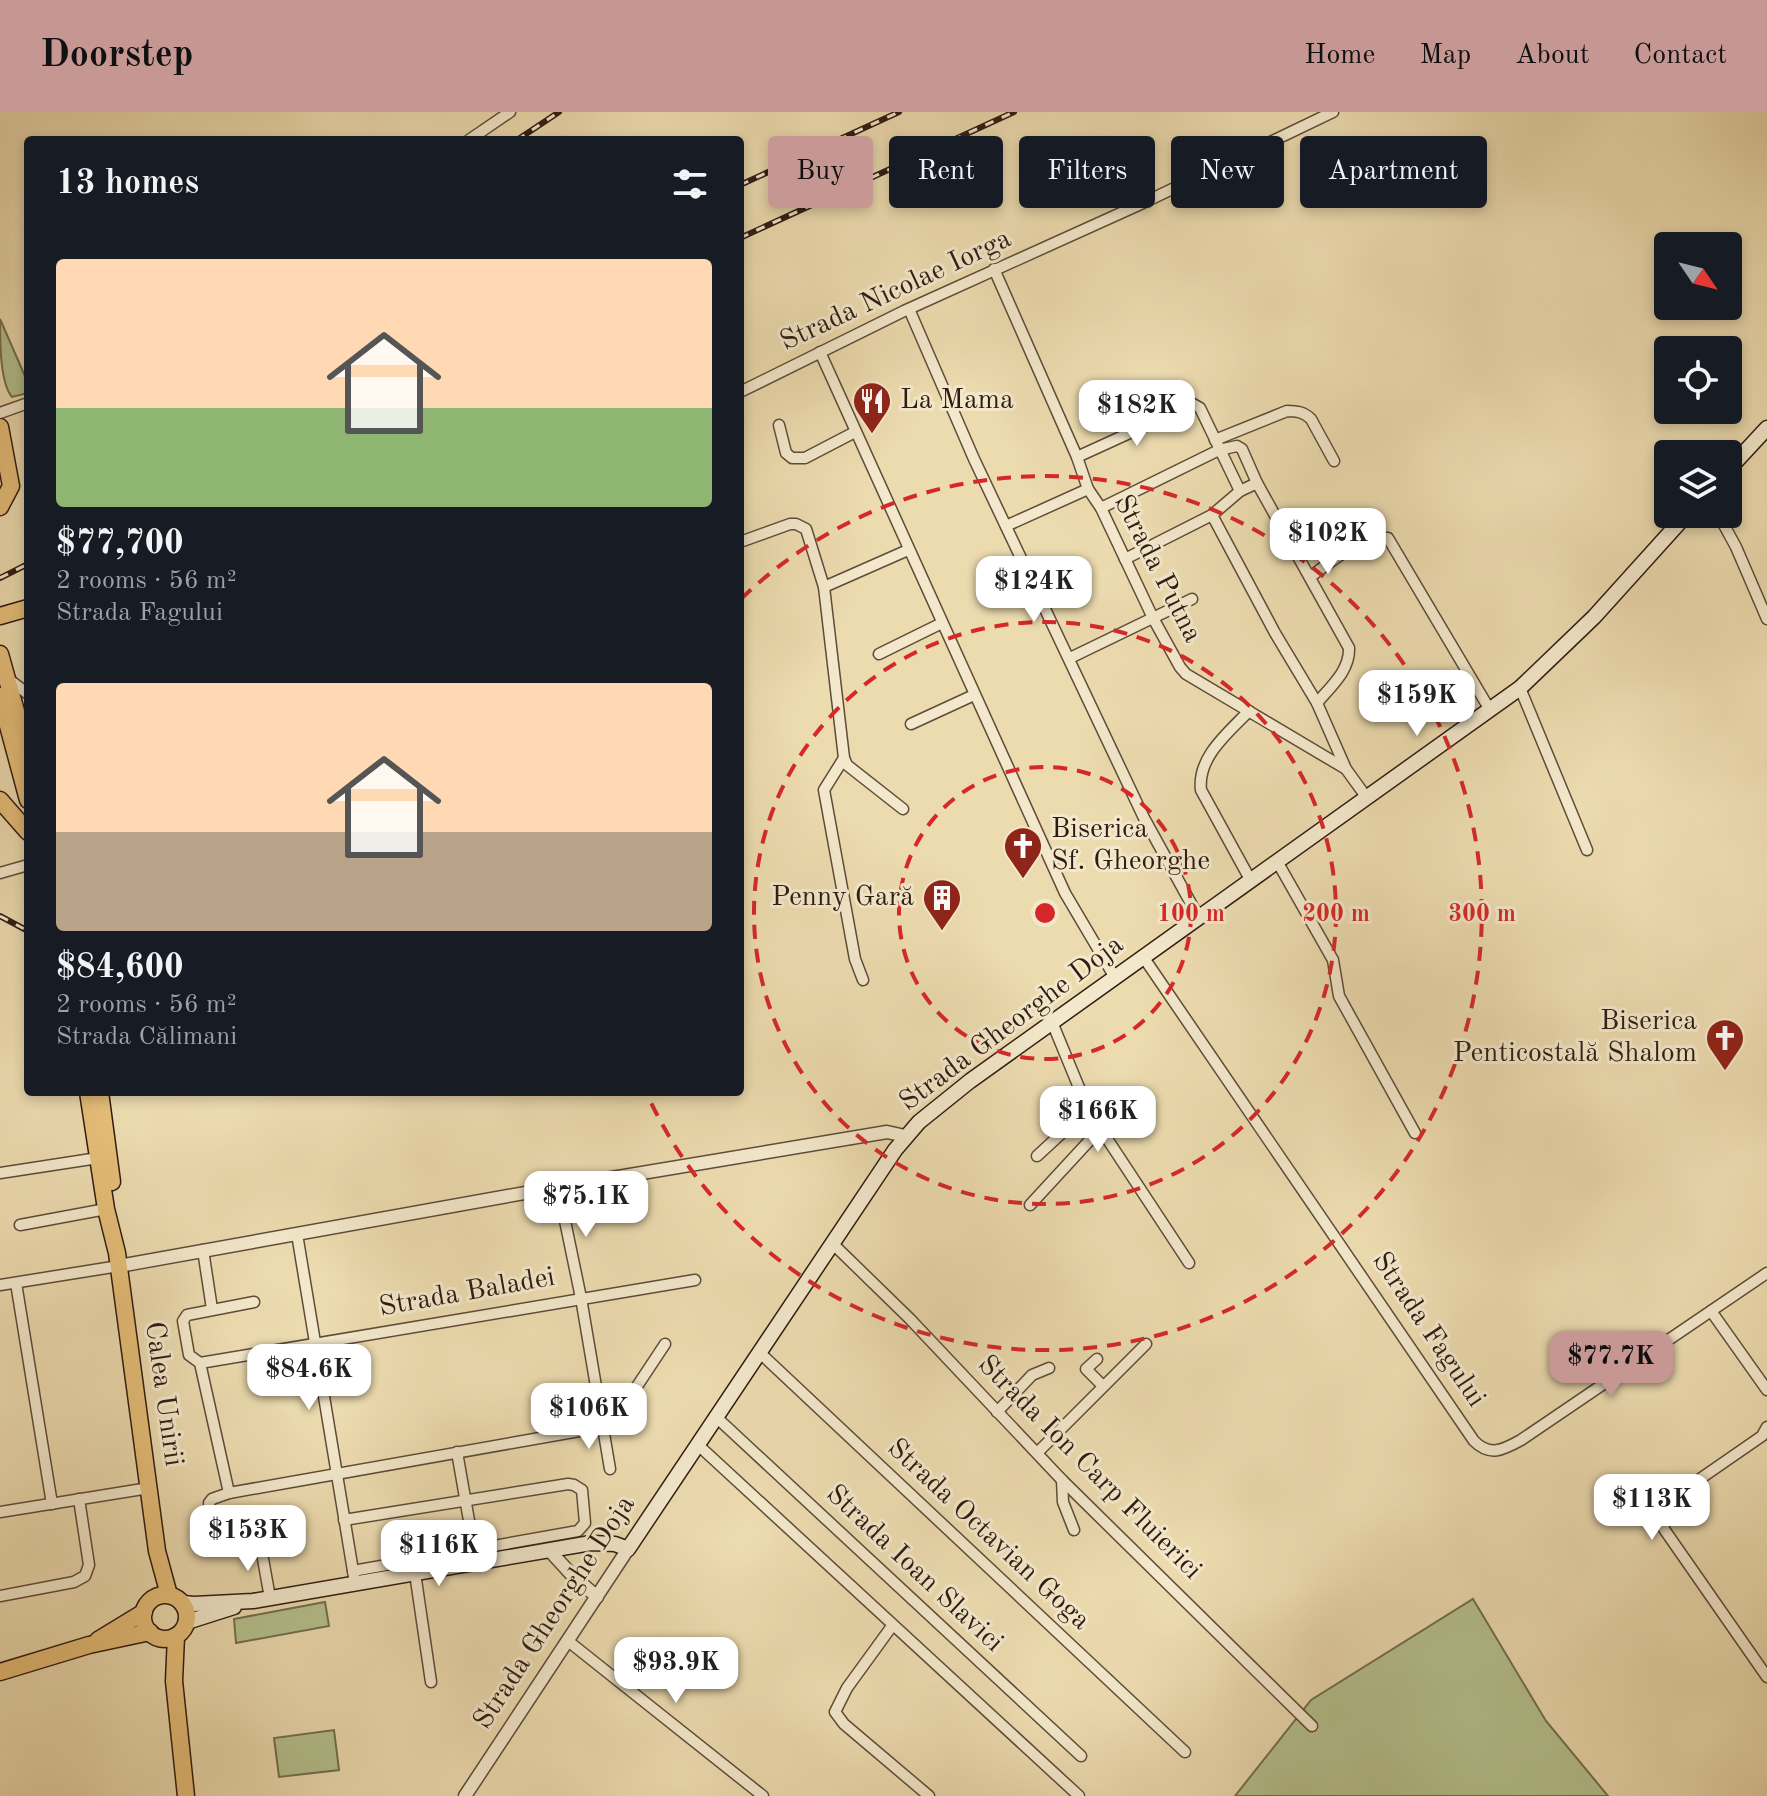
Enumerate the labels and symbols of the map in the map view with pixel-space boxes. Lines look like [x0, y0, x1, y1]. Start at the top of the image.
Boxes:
street label: Strada Nicolae Iorga [776, 225, 1016, 357]
north arrow [1654, 232, 1742, 320]
restaurant icon: La Mama [851, 380, 893, 435]
pin: $182K [1081, 380, 1193, 448]
place label: La Mama [900, 387, 1014, 415]
street label: Strada Putna [1108, 491, 1206, 647]
pin: $102K [1272, 508, 1384, 576]
pin: $124K [978, 556, 1090, 624]
pin: $159K [1361, 670, 1473, 738]
place label: Biserica Sf. Gheorghe [1051, 816, 1210, 876]
church icon: Biserica Sf. Gheorghe [1002, 825, 1044, 880]
building icon: Penny Gară [921, 877, 963, 932]
place label: Penny Gară [771, 884, 914, 912]
centre of rings [1031, 899, 1059, 927]
text: 100 m [1157, 903, 1225, 927]
text: 200 m [1302, 903, 1370, 927]
text: 300 m [1448, 903, 1516, 927]
street label: Strada Gheorghe Doja [895, 931, 1129, 1117]
place label: Biserica Penticostală Shalom [1453, 1008, 1697, 1068]
church icon: Biserica Penticostală Shalom [1704, 1017, 1746, 1072]
pin: $166K [1042, 1086, 1154, 1154]
pin: $75.1K [521, 1171, 651, 1239]
street label: Strada Fagului [1366, 1248, 1490, 1412]
street label: Strada Baladei [377, 1264, 557, 1322]
street label: Calea Unirii [139, 1320, 187, 1468]
pin: $77.7K [1546, 1331, 1676, 1399]
pin: $84.6K [244, 1344, 374, 1412]
street label: Strada Ion Carp Fluierici [972, 1351, 1206, 1585]
pin: $106K [533, 1383, 645, 1451]
street label: Strada Octavian Goga [881, 1434, 1095, 1636]
pin: $113K [1596, 1474, 1708, 1542]
street label: Strada Ioan Slavici [820, 1480, 1008, 1658]
street label: Strada Gheorghe Doja [469, 1491, 641, 1735]
pin: $153K [192, 1505, 304, 1573]
pin: $116K [383, 1520, 495, 1588]
pin: $93.9K [611, 1637, 741, 1705]

